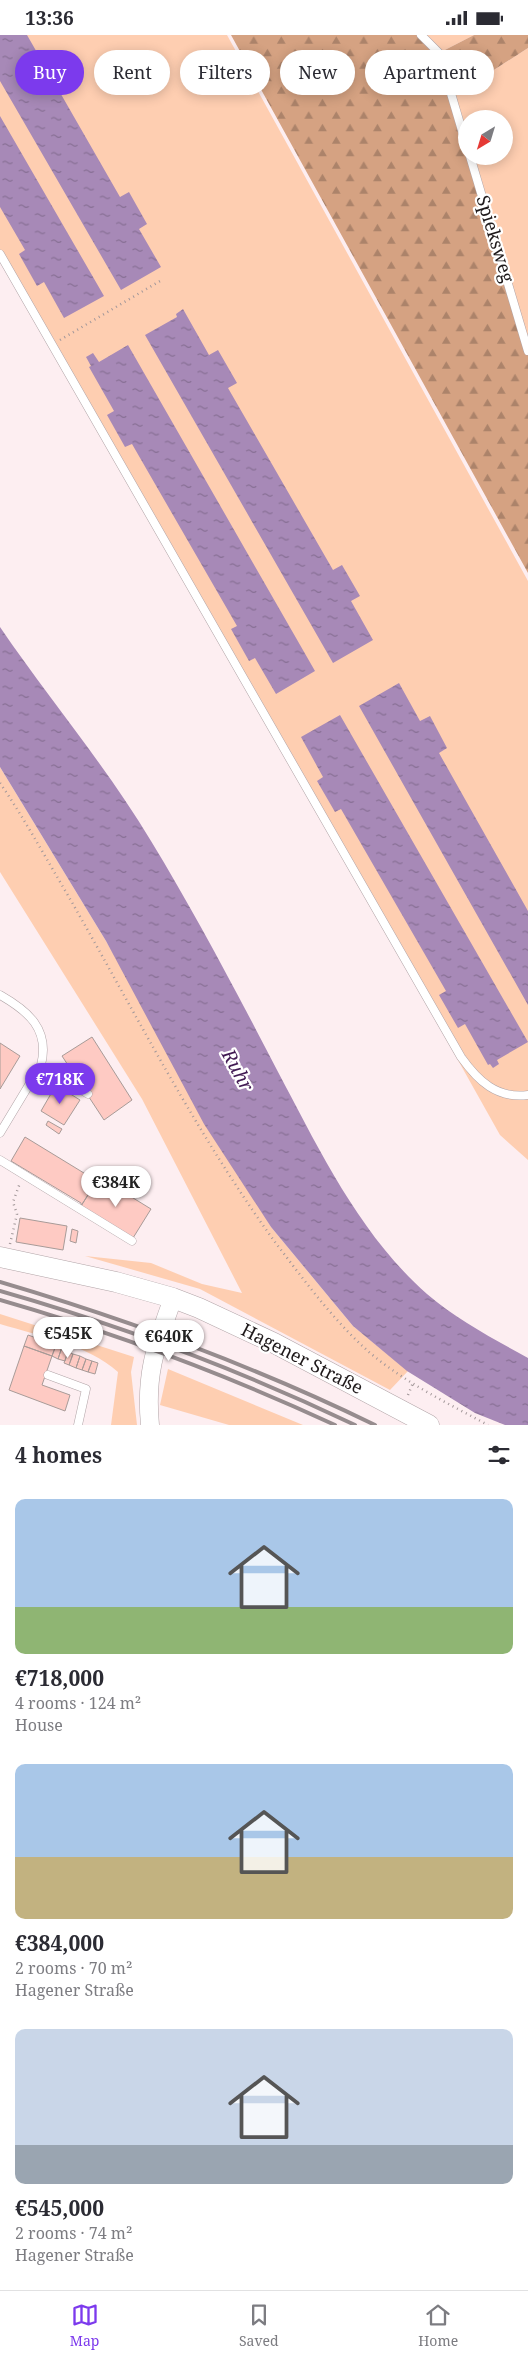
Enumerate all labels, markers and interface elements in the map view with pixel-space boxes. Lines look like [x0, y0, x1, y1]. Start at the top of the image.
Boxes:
text: 13:36 [25, 5, 74, 31]
chip: Buy [15, 50, 84, 95]
chip: Rent [94, 50, 170, 95]
chip: Filters [180, 50, 270, 95]
chip: New [280, 50, 355, 95]
chip: Apartment [365, 50, 494, 95]
north arrow [458, 110, 512, 165]
map controls [458, 110, 513, 165]
street label: Spieksweg [471, 192, 521, 285]
water label: Ruhr [215, 1043, 260, 1096]
pin: €718K [25, 1063, 95, 1105]
text: €718K [36, 1068, 84, 1090]
pin: €384K [81, 1165, 151, 1208]
text: €384K [92, 1171, 140, 1193]
pin: €545K [33, 1317, 103, 1359]
street label: Hagener Straße [237, 1317, 368, 1399]
pin: €640K [134, 1319, 204, 1362]
text: €545K [44, 1322, 92, 1344]
text: €640K [145, 1325, 193, 1347]
text: 4 homes [15, 1441, 102, 1469]
icon: filters [485, 1441, 513, 1469]
icon: home [219, 1532, 309, 1622]
text: €718,000 [15, 1664, 104, 1692]
text: 4 rooms · 124 m² [15, 1692, 141, 1714]
text: House [15, 1714, 63, 1736]
icon: home [219, 1797, 309, 1887]
text: €384,000 [15, 1929, 104, 1957]
text: 2 rooms · 70 m² [15, 1957, 132, 1979]
text: Hagener Straße [15, 1979, 134, 2001]
icon: home [219, 2062, 309, 2152]
text: €545,000 [15, 2194, 104, 2222]
text: 2 rooms · 74 m² [15, 2222, 132, 2244]
text: Hagener Straße [15, 2244, 134, 2266]
tab: Map [70, 2301, 99, 2350]
tab: Saved [239, 2301, 279, 2350]
tab: Home [418, 2301, 458, 2350]

